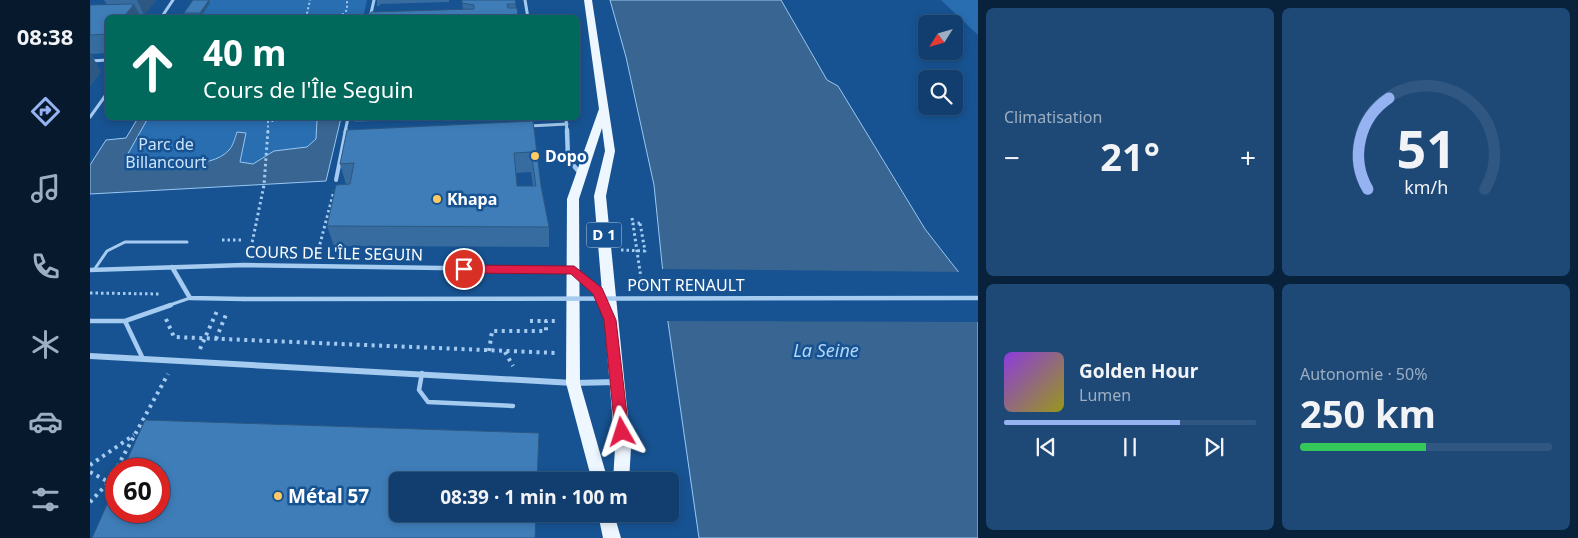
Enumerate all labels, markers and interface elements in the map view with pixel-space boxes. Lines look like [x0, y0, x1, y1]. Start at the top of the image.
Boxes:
north arrow [918, 15, 962, 60]
map controls [918, 15, 963, 115]
text: 08:38 [17, 21, 73, 51]
text: 40 m [203, 29, 286, 76]
icon: ahead [120, 35, 185, 100]
button: search [918, 70, 963, 115]
text: Cours de l'Île Seguin [203, 74, 414, 104]
icon: directions [28, 94, 63, 129]
text: Climatisation [1004, 106, 1102, 128]
text: 51 [1396, 112, 1456, 183]
text: 21° [1100, 130, 1160, 182]
park label: Parc de Billancourt [125, 133, 207, 173]
text: − [1004, 138, 1020, 176]
text: + [1240, 138, 1256, 176]
place label: Dopo [545, 145, 587, 167]
marker: Dopo [529, 150, 541, 162]
icon: music [28, 171, 63, 206]
text: km/h [1404, 175, 1448, 199]
place label: Khapa [447, 188, 497, 210]
marker: Khapa [431, 193, 443, 205]
road number: D 1 [586, 222, 622, 248]
street label: COURS DE L'ÎLE SEGUIN [245, 240, 423, 266]
pin [443, 248, 485, 290]
icon: phone [28, 249, 63, 284]
icon: arrive [450, 255, 478, 283]
street label: PONT RENAULT [627, 274, 745, 296]
icon: climate [28, 327, 63, 362]
water label: La Seine [793, 338, 859, 362]
text: Golden Hour [1079, 358, 1198, 384]
text: Autonomie · 50% [1300, 363, 1427, 385]
text: Lumen [1079, 384, 1131, 406]
text: 250 km [1300, 387, 1436, 439]
icon: car [28, 404, 63, 439]
position arrow [595, 405, 647, 457]
icon: previous [1032, 433, 1060, 461]
icon: pause [1116, 433, 1144, 461]
icon: next [1200, 433, 1228, 461]
speed limit sign: 60 [105, 458, 170, 523]
icon: filters [28, 482, 63, 517]
place label: Métal 57 [288, 483, 369, 509]
text: 08:39 · 1 min · 100 m [440, 484, 628, 510]
marker: Métal 57 [272, 490, 284, 502]

